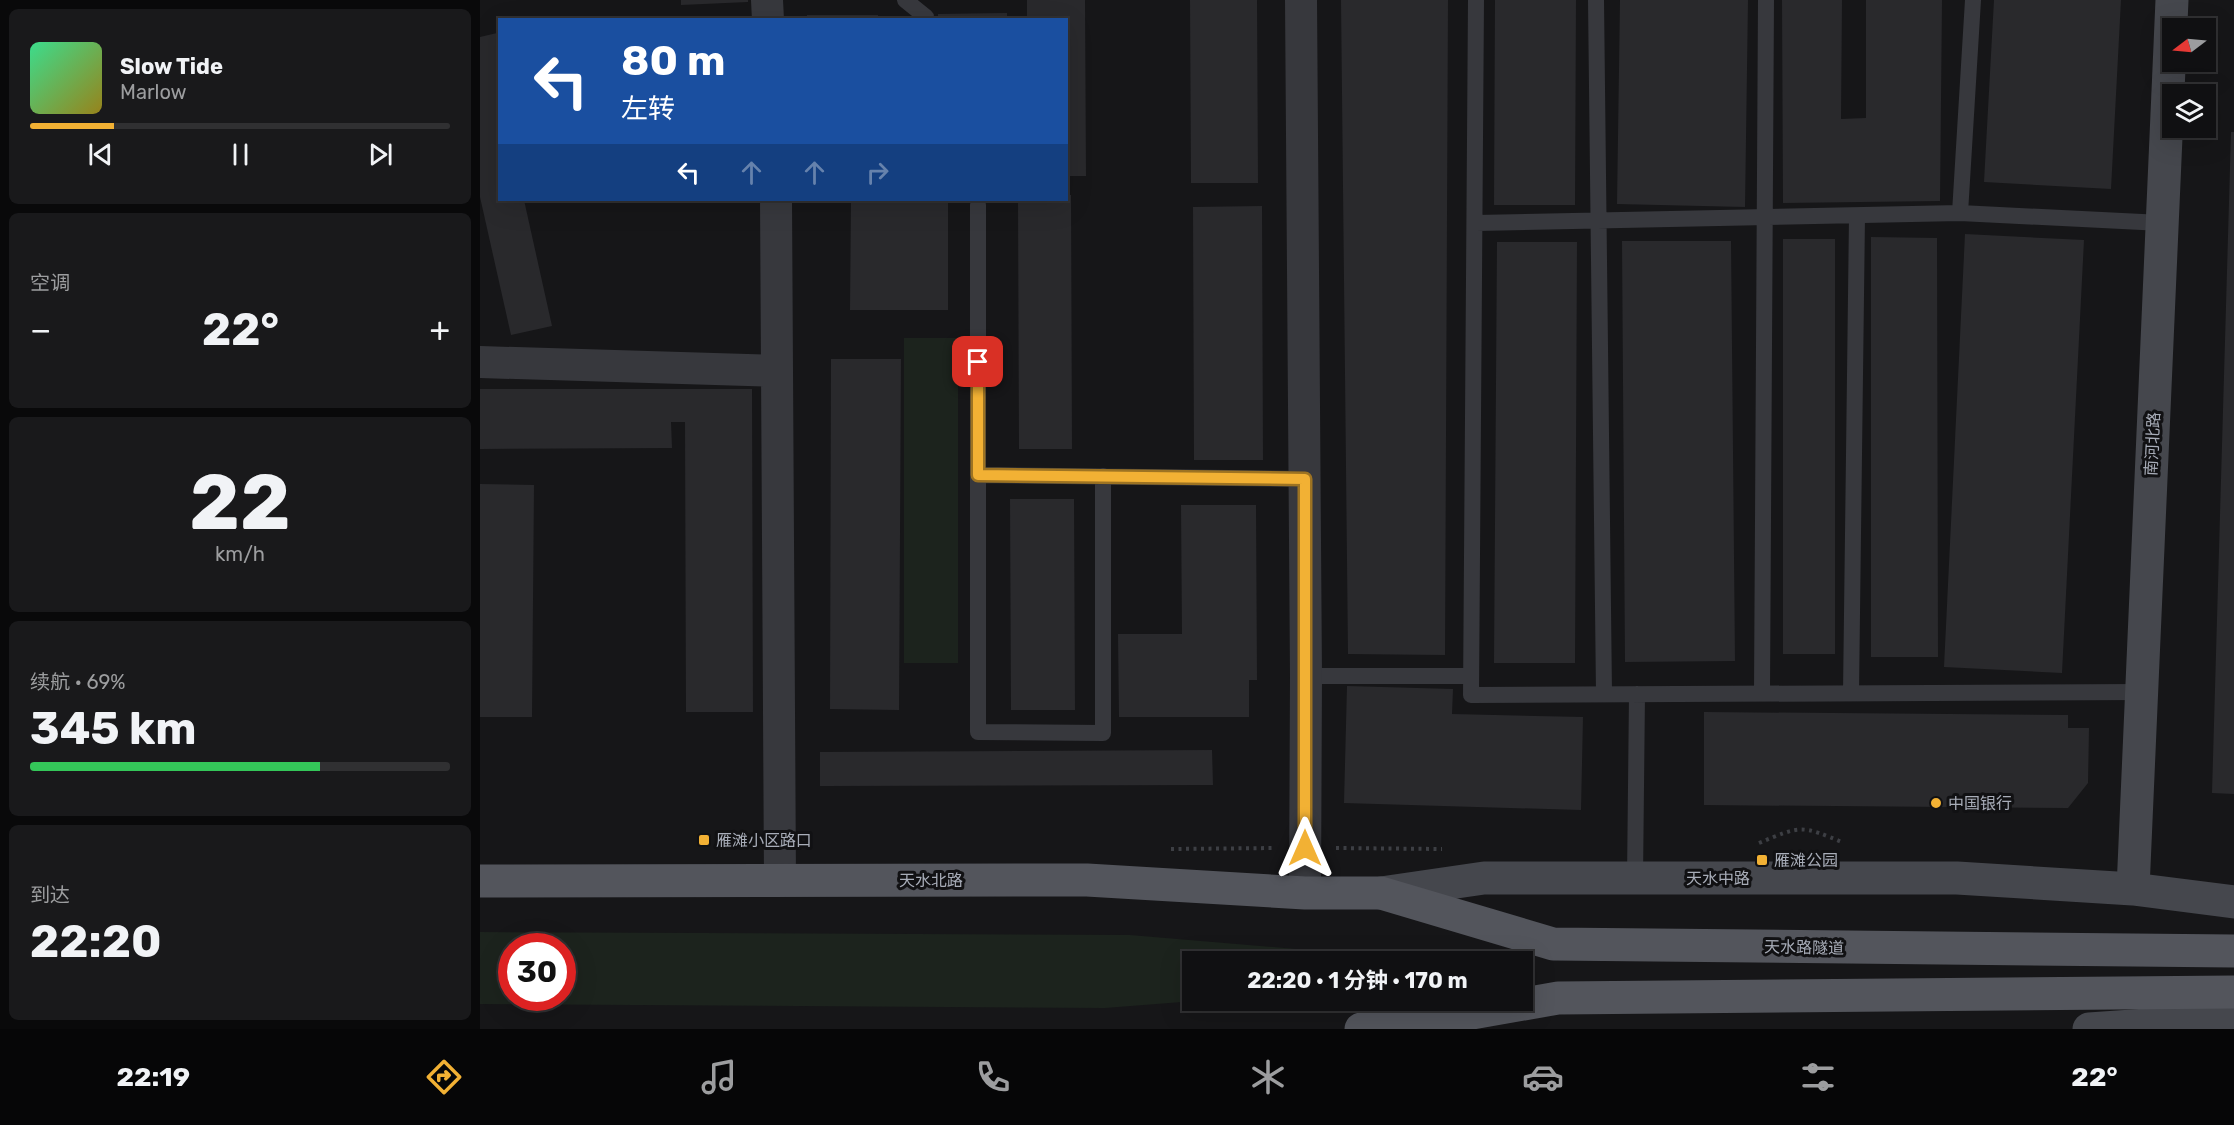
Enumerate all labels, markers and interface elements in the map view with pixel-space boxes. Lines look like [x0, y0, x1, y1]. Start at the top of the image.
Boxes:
north arrow [2162, 18, 2216, 72]
map controls [2162, 18, 2216, 138]
text: 80 m [621, 36, 725, 86]
icon: left [522, 42, 600, 120]
text: Slow Tide [120, 53, 223, 80]
text: Marlow [120, 80, 187, 104]
button: layers [2162, 84, 2216, 138]
text: 左转 [621, 93, 675, 125]
icon: previous [84, 138, 117, 171]
icon: pause [224, 138, 257, 171]
icon: next [364, 138, 397, 171]
icon: left [672, 156, 705, 189]
icon: ahead [735, 156, 768, 189]
icon: ahead [798, 156, 831, 189]
icon: right [861, 156, 894, 189]
text: 空调 [30, 271, 70, 295]
text: 22° [202, 303, 279, 356]
text: − [30, 310, 51, 349]
text: + [429, 310, 450, 349]
pin [952, 336, 1003, 387]
icon: arrive [961, 345, 994, 378]
street label: 南河北路 [2141, 412, 2164, 476]
text: 22 [189, 456, 291, 549]
text: km/h [215, 542, 265, 566]
text: 续航 · 69% [30, 670, 126, 694]
text: 345 km [30, 702, 197, 755]
place label: 中国银行 [1948, 794, 2012, 813]
marker: 中国银行 [1929, 796, 1943, 810]
position arrow [1273, 816, 1337, 880]
place label: 雁滩小区路口 [716, 831, 812, 850]
marker: 雁滩小区路口 [697, 833, 711, 847]
place label: 雁滩公园 [1774, 851, 1838, 870]
marker: 雁滩公园 [1755, 853, 1769, 867]
street label: 天水中路 [1686, 869, 1750, 888]
street label: 天水北路 [899, 871, 963, 890]
text: 到达 [30, 883, 70, 907]
text: 22:20 [30, 915, 162, 968]
speed limit sign: 30 [498, 933, 576, 1011]
street label: 天水路隧道 [1764, 937, 1844, 958]
text: 22:20 · 1 分钟 · 170 m [1247, 967, 1468, 994]
icon: directions [423, 1056, 465, 1098]
icon: music [698, 1056, 740, 1098]
icon: phone [972, 1056, 1014, 1098]
icon: climate [1247, 1056, 1289, 1098]
icon: car [1522, 1056, 1564, 1098]
icon: filters [1797, 1056, 1839, 1098]
text: 22:19 [116, 1061, 190, 1093]
text: 22° [2071, 1061, 2118, 1093]

